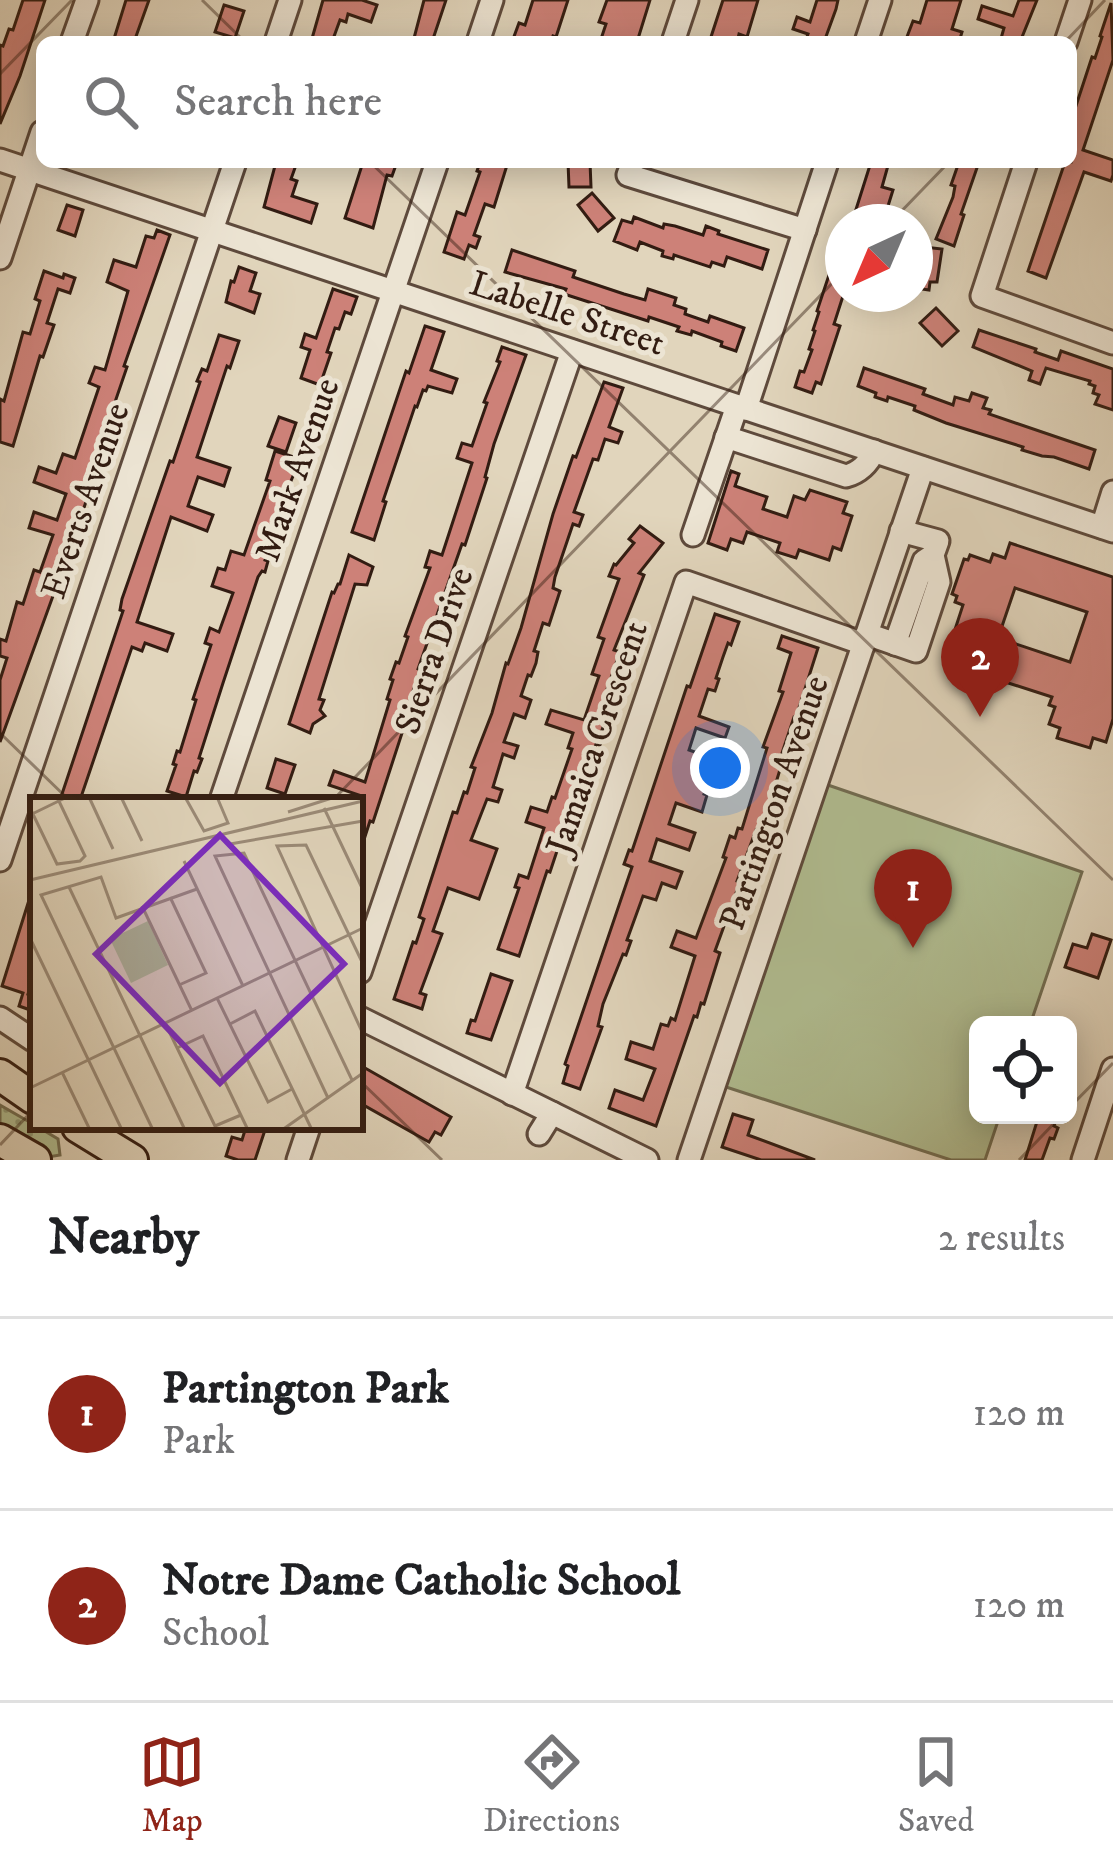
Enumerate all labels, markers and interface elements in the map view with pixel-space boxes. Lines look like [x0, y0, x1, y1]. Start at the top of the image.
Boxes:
search box [36, 36, 1077, 168]
icon: search [78, 69, 144, 135]
text: Search here [174, 74, 382, 130]
north arrow [825, 204, 933, 312]
street label: Labelle Street [464, 261, 670, 367]
street label: Mark Avenue [246, 372, 350, 568]
street label: Everts Avenue [32, 397, 140, 605]
street label: Sierra Drive [386, 562, 484, 740]
street label: Jamaica Crescent [536, 615, 659, 863]
pin: 2 [941, 618, 1019, 717]
street label: Partington Avenue [710, 670, 840, 936]
your location [690, 738, 750, 798]
inset map [30, 797, 363, 1130]
pin: 1 [874, 849, 952, 948]
map controls [969, 1016, 1077, 1124]
button: locate [969, 1016, 1077, 1124]
text: Nearby [48, 1206, 199, 1270]
text: 2 results [938, 1214, 1065, 1263]
text: Partington Park [162, 1361, 449, 1417]
text: 1 [80, 1389, 94, 1438]
text: 120 m [973, 1389, 1065, 1438]
text: Park [162, 1417, 235, 1466]
text: Notre Dame Catholic School [162, 1553, 680, 1609]
text: 2 [77, 1581, 97, 1630]
text: 120 m [973, 1581, 1065, 1630]
text: School [162, 1609, 269, 1658]
tab: Map [139, 1729, 205, 1842]
tab: Directions [483, 1729, 620, 1842]
tab: Saved [898, 1729, 974, 1842]

